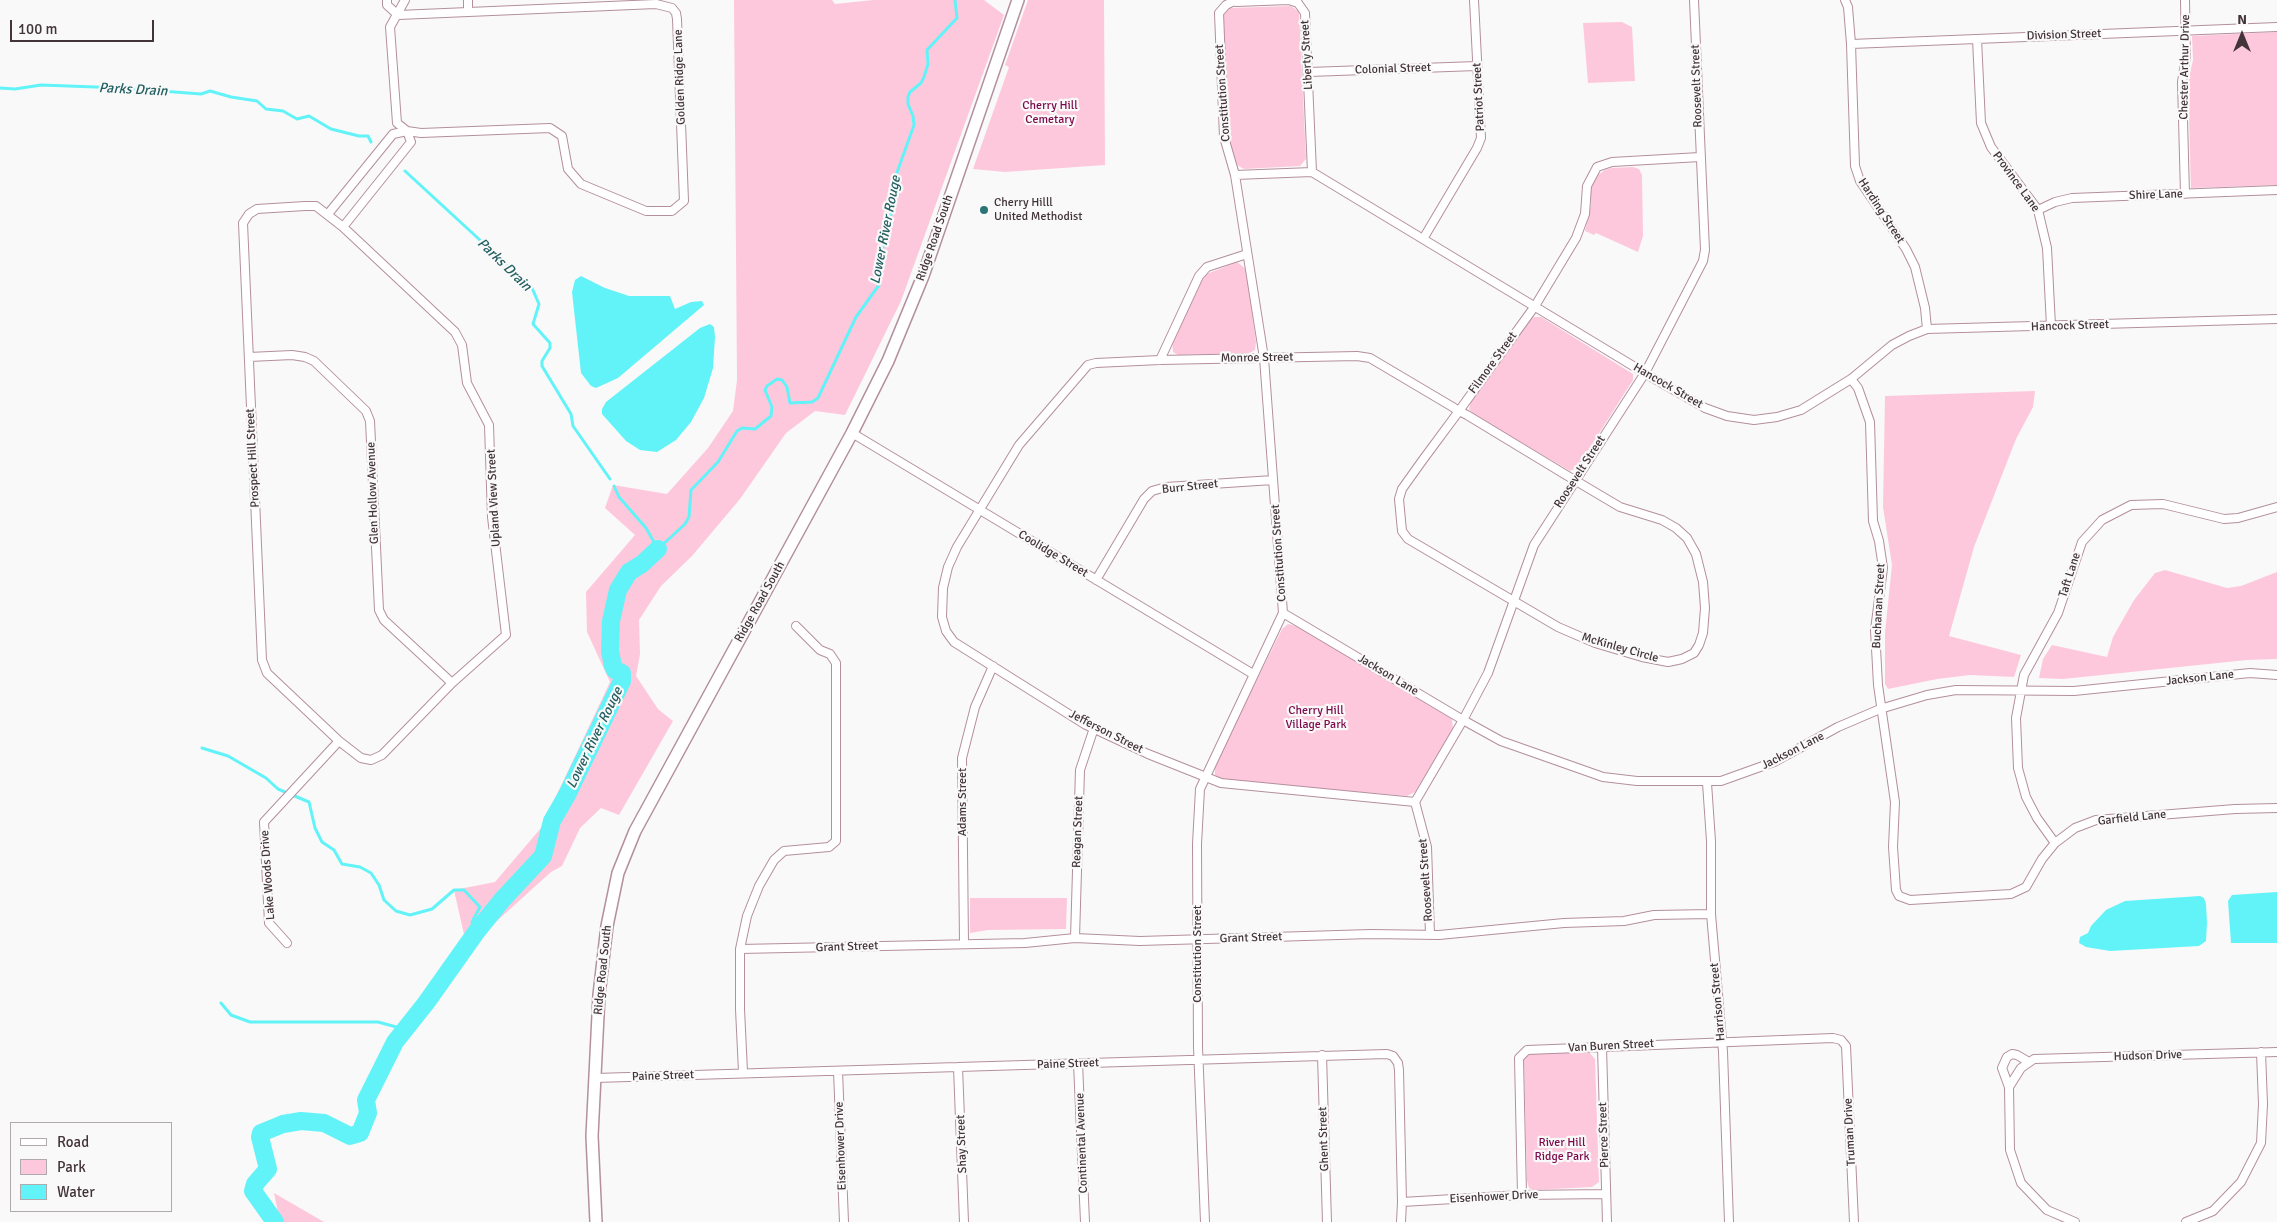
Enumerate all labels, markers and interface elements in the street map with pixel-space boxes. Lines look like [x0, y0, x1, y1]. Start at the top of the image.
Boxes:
scale bar [12, 10, 156, 42]
north arrow [2217, 10, 2267, 60]
text: N [2237, 11, 2247, 28]
street label: Chester Arthur Drive [2177, 14, 2193, 120]
text: 100 m [18, 20, 58, 38]
street label: Liberty Street [1298, 20, 1316, 90]
street label: Division Street [2026, 27, 2102, 43]
street label: Golden Ridge Lane [671, 29, 689, 125]
street label: Constitution Street [1212, 44, 1234, 142]
street label: Roosevelt Street [1688, 44, 1706, 128]
street label: Colonial Street [1355, 60, 1431, 78]
street label: Patriot Street [1470, 62, 1488, 132]
water label: Parks Drain [98, 80, 168, 100]
park label: Cherry Hill Cemetary [1022, 99, 1078, 127]
street label: Province Lane [1989, 149, 2043, 215]
water label: Lower River Rouge [867, 174, 905, 286]
street label: Harding Street [1855, 176, 1907, 246]
street label: Shire Lane [2129, 187, 2183, 203]
street label: Ridge Road South [913, 193, 957, 283]
place label: Cherry Hilll United Methodist [994, 196, 1083, 224]
marker: Cherry Hilll United Methodist [978, 204, 990, 216]
water label: Parks Drain [473, 235, 535, 295]
street label: Hancock Street [2031, 317, 2109, 335]
street label: Filmore Street [1466, 329, 1520, 397]
street label: Monroe Street [1220, 350, 1294, 366]
street label: Hancock Street [1631, 360, 1705, 412]
street label: Prospect Hill Street [243, 408, 263, 508]
street label: Roosevelt Street [1551, 433, 1609, 511]
street label: Glen Hollow Avenue [364, 442, 382, 544]
street label: Upland View Street [484, 449, 504, 547]
street label: Burr Street [1161, 477, 1219, 497]
street label: Constitution Street [1268, 504, 1290, 602]
street label: Coolidge Street [1015, 527, 1091, 581]
street label: Taft Lane [2056, 551, 2084, 599]
street label: Ridge Road South [732, 559, 788, 645]
street label: Buchanan Street [1870, 563, 1888, 649]
street label: McKinley Circle [1580, 630, 1660, 666]
street label: Jackson Lane [1355, 651, 1421, 699]
street label: Jackson Lane [2165, 667, 2235, 689]
water label: Lower River Rouge [563, 685, 627, 791]
park label: Cherry Hill Village Park [1285, 704, 1347, 732]
street label: Jefferson Street [1067, 707, 1145, 757]
street label: Jackson Lane [1759, 729, 1827, 773]
street label: Adams Street [956, 768, 970, 836]
street label: Reagan Street [1070, 796, 1086, 868]
street label: Garfield Lane [2097, 807, 2167, 829]
street label: Lake Woods Drive [258, 830, 278, 920]
street label: Roosevelt Street [1416, 838, 1436, 922]
street label: Constitution Street [1191, 905, 1205, 1003]
street label: Ridge Road South [591, 924, 615, 1016]
street label: Grant Street [1219, 930, 1283, 946]
street label: Grant Street [815, 939, 879, 955]
street label: Harrison Street [1707, 962, 1729, 1042]
street label: Van Buren Street [1568, 1037, 1654, 1055]
street label: Hudson Drive [2114, 1048, 2182, 1064]
street label: Paine Street [1037, 1056, 1099, 1072]
street label: Paine Street [632, 1068, 694, 1084]
street label: Continental Avenue [1073, 1092, 1091, 1194]
street label: Truman Drive [1841, 1098, 1859, 1166]
street label: Eisenhower Drive [832, 1101, 850, 1191]
street label: Pierce Street [1596, 1102, 1612, 1168]
street label: Ghent Street [1316, 1106, 1332, 1172]
street label: Shay Street [954, 1114, 970, 1174]
legend [10, 1122, 172, 1212]
text: Road [57, 1133, 89, 1151]
park label: River Hill Ridge Park [1535, 1136, 1589, 1164]
text: Park [57, 1158, 86, 1176]
text: Water [57, 1183, 95, 1201]
street label: Eisenhower Drive [1449, 1187, 1539, 1207]

